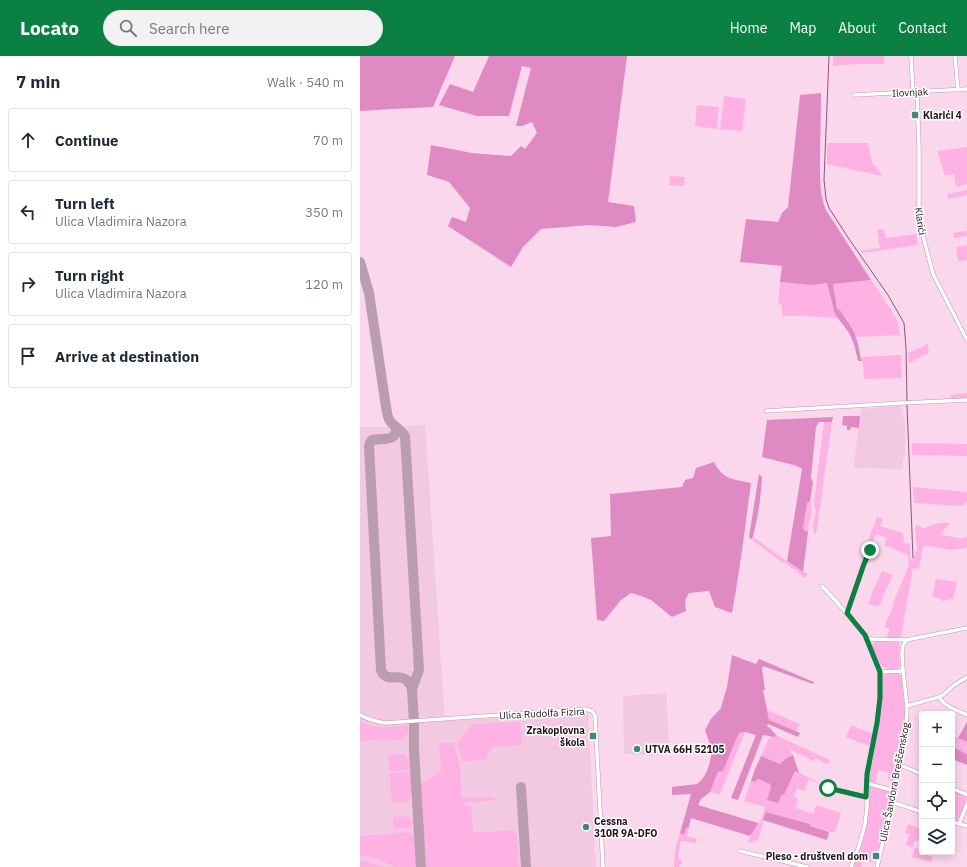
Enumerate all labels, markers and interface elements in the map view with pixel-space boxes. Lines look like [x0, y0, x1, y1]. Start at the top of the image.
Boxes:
search box [103, 10, 383, 46]
text: Locato [20, 16, 79, 40]
icon: search [117, 17, 139, 39]
text: Search here [149, 19, 229, 38]
text: Home [730, 19, 767, 37]
text: Map [789, 19, 816, 37]
text: About [838, 19, 876, 37]
text: Contact [898, 19, 947, 37]
text: 7 min [16, 71, 60, 93]
text: Walk · 540 m [267, 74, 344, 91]
street label: Ilovnjak [892, 85, 929, 100]
place label: Klarići 4 [923, 109, 962, 122]
marker: Klarići 4 [910, 110, 920, 120]
icon: ahead [17, 129, 39, 151]
text: Continue [55, 131, 119, 150]
text: 70 m [313, 132, 343, 149]
text: Turn left [55, 194, 115, 213]
icon: left [17, 201, 39, 223]
text: 350 m [305, 204, 343, 221]
street label: Klarići [912, 206, 929, 236]
text: Ulica Vladimira Nazora [55, 213, 187, 230]
text: Turn right [55, 266, 124, 285]
icon: right [17, 273, 39, 295]
text: 120 m [305, 276, 343, 293]
text: Ulica Vladimira Nazora [55, 285, 187, 302]
icon: arrive [17, 345, 39, 367]
text: Arrive at destination [55, 347, 199, 366]
route end [861, 541, 879, 559]
street label: Ulica Rudolfa Fizira [499, 705, 586, 722]
map controls [919, 711, 955, 855]
button: + [919, 711, 955, 747]
street label: Ulica Šandora Breščenskog [876, 720, 913, 843]
place label: Zrakoplovna škola [527, 724, 585, 749]
marker: Zrakoplovna škola [588, 731, 598, 741]
place label: UTVA 66H 52105 [645, 743, 725, 756]
marker: UTVA 66H 52105 [632, 744, 642, 754]
button: − [919, 747, 955, 783]
route start [819, 779, 837, 797]
button: locate [919, 783, 955, 819]
place label: Cessna 310R 9A-DFO [594, 815, 658, 840]
button: layers [919, 819, 955, 855]
marker: Cessna 310R 9A-DFO [581, 822, 591, 832]
place label: Pleso - društveni dom [766, 850, 868, 863]
marker: Pleso - društveni dom [871, 851, 881, 861]

